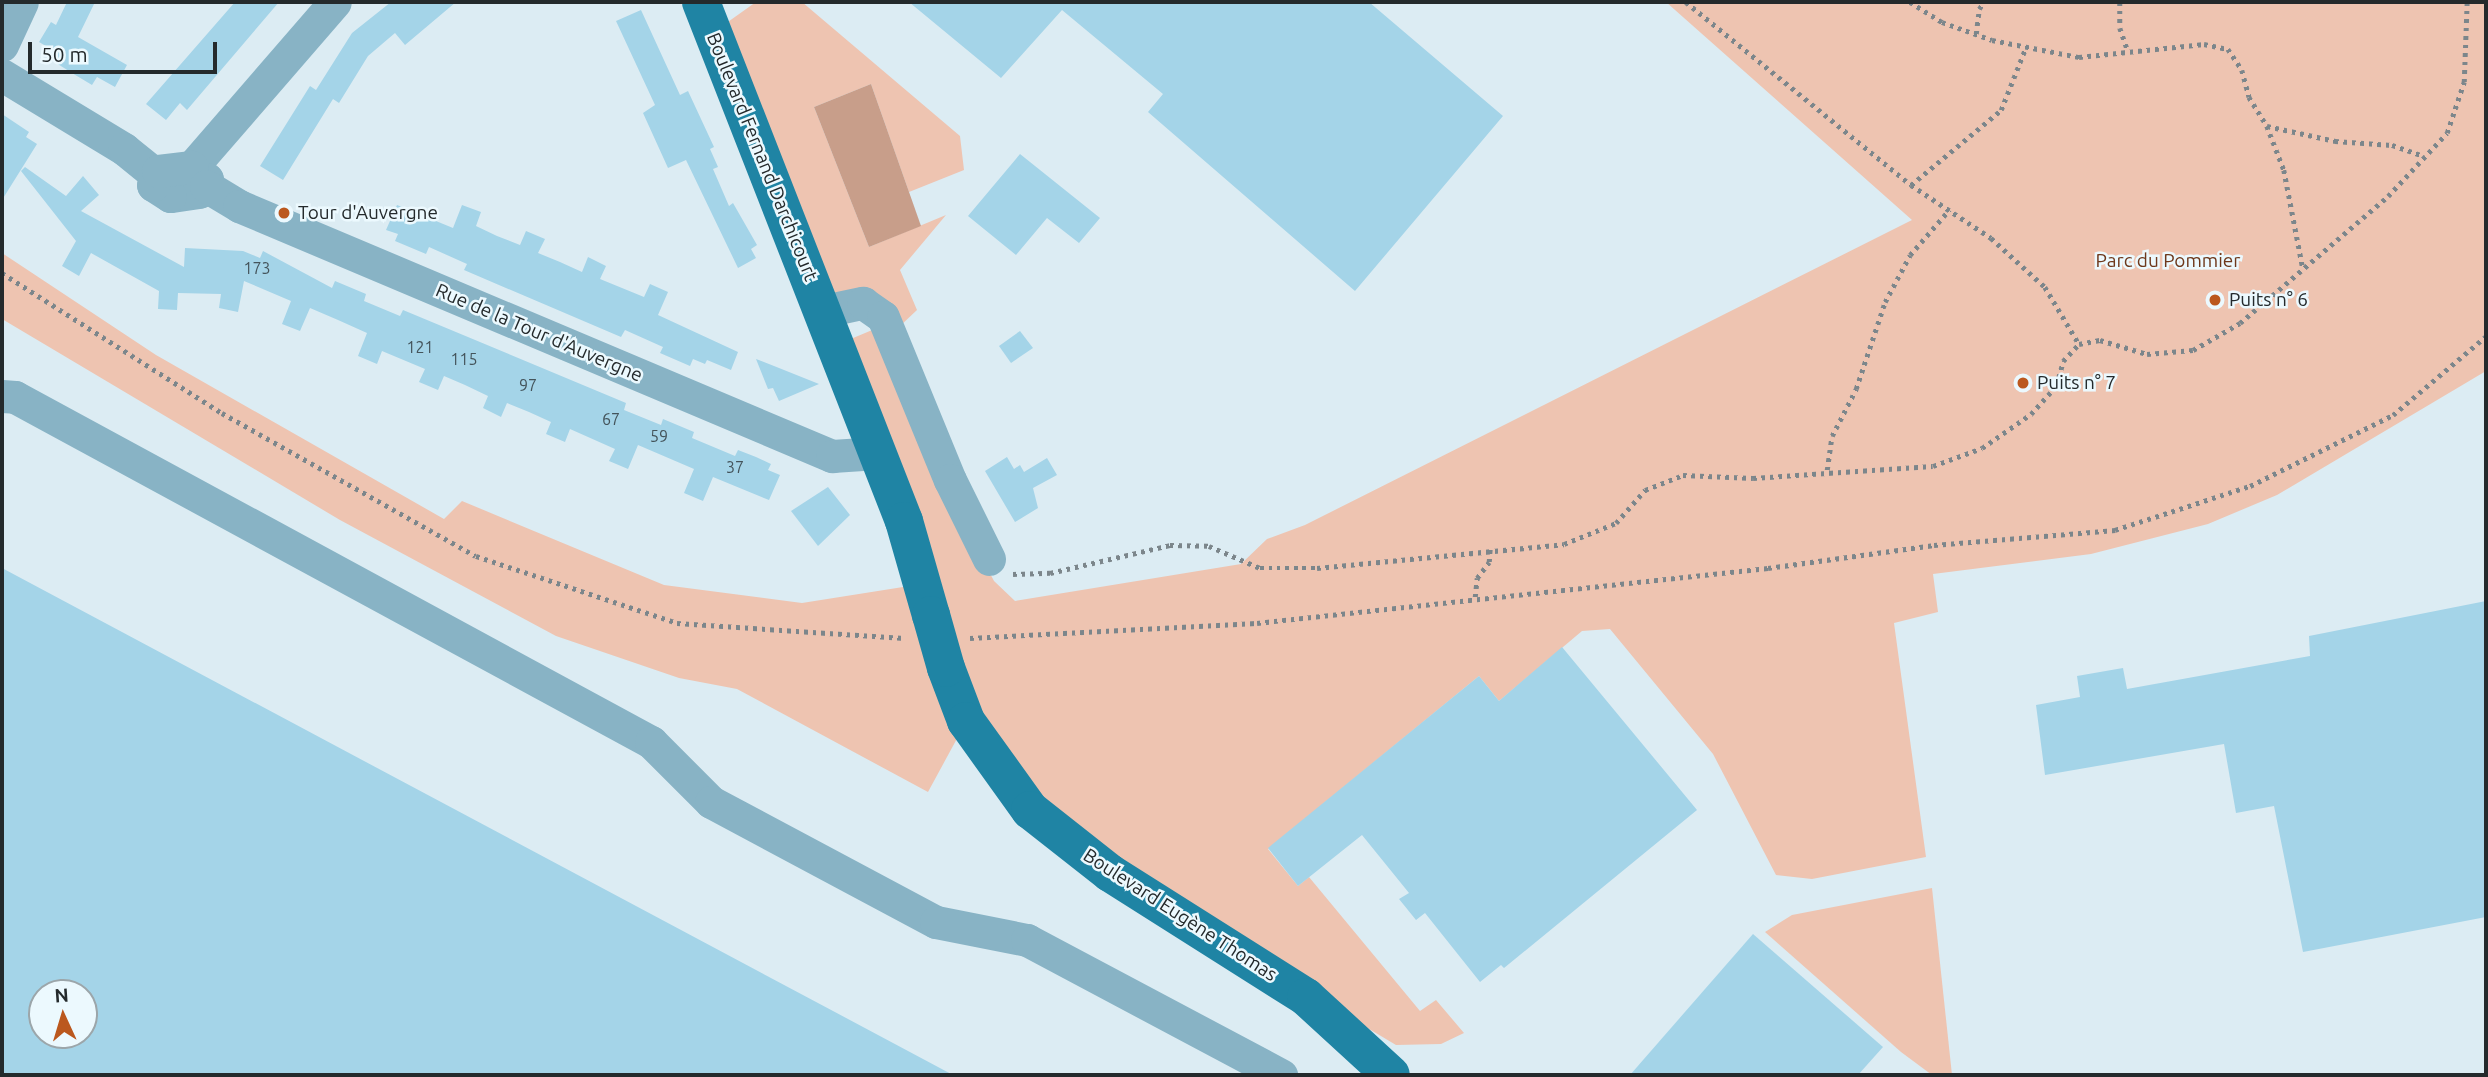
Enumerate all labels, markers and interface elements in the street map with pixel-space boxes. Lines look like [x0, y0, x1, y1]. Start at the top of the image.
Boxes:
scale bar [32, 28, 220, 72]
street label: Boulevard Fernand Darchicourt [702, 29, 822, 285]
text: 50 m [41, 42, 88, 66]
place label: Tour d'Auvergne [298, 202, 438, 224]
marker: Tour d'Auvergne [276, 205, 292, 221]
park label: Parc du Pommier [2095, 250, 2241, 272]
house number: 173 [243, 258, 271, 278]
street label: Rue de la Tour d'Auvergne [432, 279, 646, 387]
place label: Puits n° 6 [2229, 289, 2308, 311]
marker: Puits n° 6 [2207, 292, 2223, 308]
house number: 121 [406, 337, 434, 357]
house number: 115 [450, 349, 478, 369]
place label: Puits n° 7 [2037, 372, 2116, 394]
house number: 97 [519, 375, 537, 395]
marker: Puits n° 7 [2015, 375, 2031, 391]
house number: 67 [602, 409, 620, 429]
house number: 59 [650, 426, 668, 446]
house number: 37 [726, 457, 744, 477]
street label: Boulevard Eugène Thomas [1079, 844, 1281, 986]
north arrow [28, 979, 98, 1049]
text: N [54, 984, 70, 1007]

